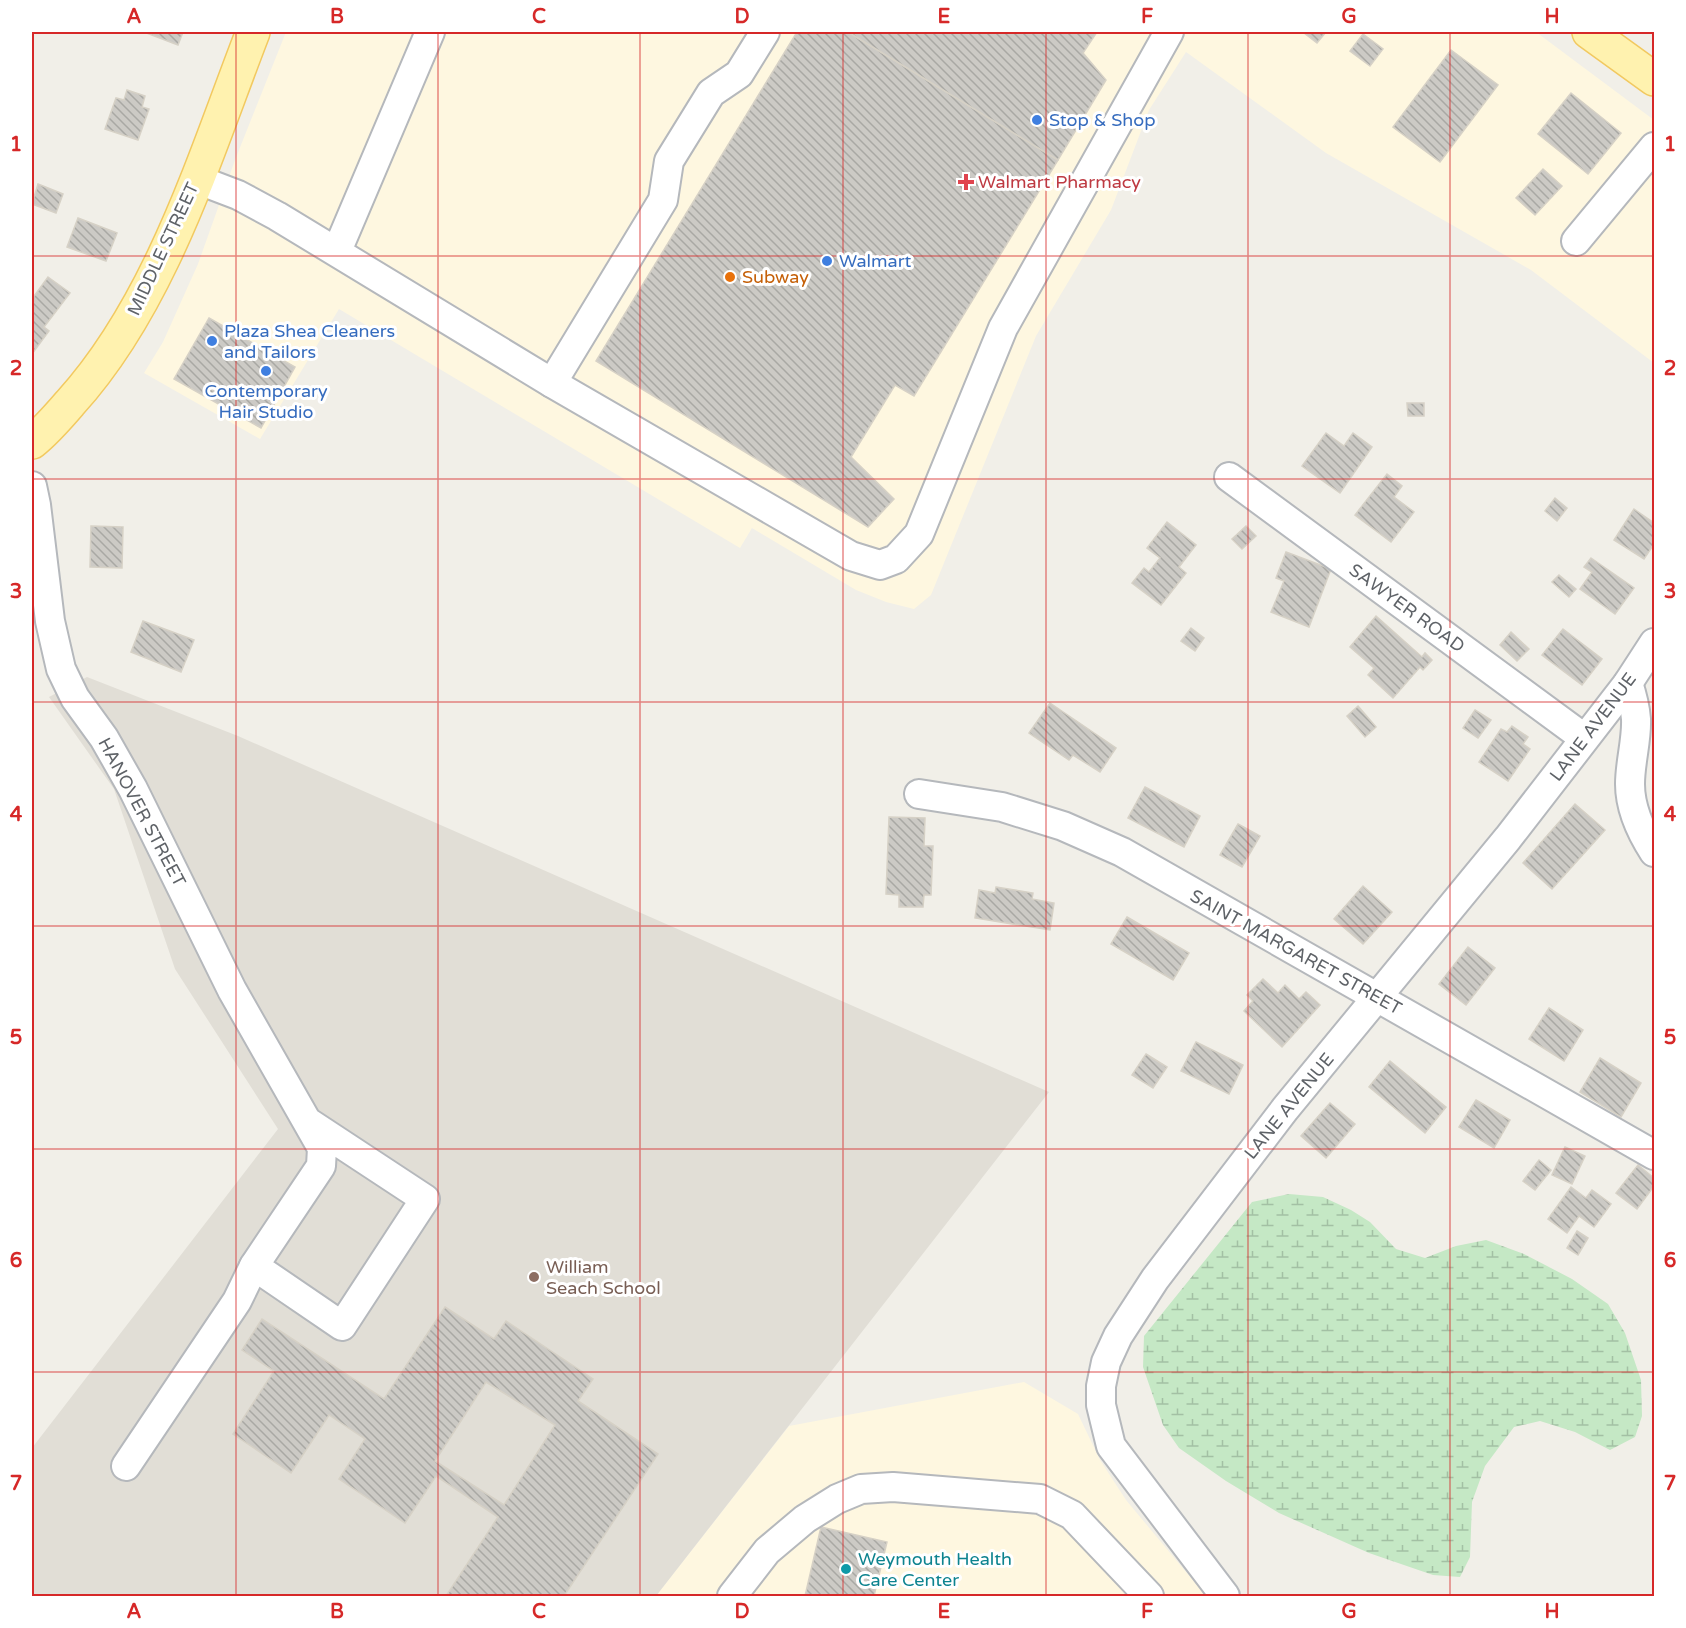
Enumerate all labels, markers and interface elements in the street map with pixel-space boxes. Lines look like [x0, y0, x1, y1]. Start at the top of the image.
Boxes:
text: A [127, 5, 142, 29]
text: B [330, 5, 344, 29]
text: C [532, 5, 546, 29]
text: D [734, 5, 750, 29]
text: E [938, 5, 951, 29]
text: F [1141, 5, 1153, 29]
text: G [1341, 5, 1357, 29]
text: H [1544, 5, 1560, 29]
place label: Stop & Shop [1049, 109, 1156, 131]
marker: Stop & Shop [1030, 113, 1044, 127]
text: 1 [10, 133, 22, 157]
text: 1 [1664, 133, 1676, 157]
place label: Walmart Pharmacy [978, 171, 1141, 193]
marker: Walmart Pharmacy [959, 175, 973, 189]
street label: MIDDLE STREET [123, 179, 203, 319]
place label: Walmart [839, 250, 912, 272]
marker: Walmart [820, 254, 834, 268]
place label: Subway [742, 266, 809, 288]
marker: Subway [723, 270, 737, 284]
place label: Plaza Shea Cleaners and Tailors [224, 320, 395, 363]
marker: Plaza Shea Cleaners and Tailors [205, 334, 219, 348]
text: 2 [10, 357, 22, 381]
text: 2 [1664, 357, 1676, 381]
marker: Contemporary Hair Studio [259, 364, 273, 378]
place label: Contemporary Hair Studio [204, 380, 328, 423]
street label: SAWYER ROAD [1345, 559, 1469, 657]
text: 3 [10, 580, 22, 604]
text: 3 [1664, 580, 1676, 604]
street label: LANE AVENUE [1545, 668, 1641, 786]
street label: HANOVER STREET [93, 734, 191, 890]
text: 4 [10, 803, 23, 827]
text: 4 [1664, 803, 1677, 827]
street label: SAINT MARGARET STREET [1186, 885, 1406, 1019]
text: 5 [10, 1026, 22, 1050]
text: 5 [1664, 1026, 1676, 1050]
street label: LANE AVENUE [1239, 1048, 1339, 1164]
text: 6 [10, 1249, 22, 1273]
text: 6 [1664, 1249, 1676, 1273]
place label: William Seach School [546, 1256, 661, 1299]
marker: William Seach School [527, 1270, 541, 1284]
text: 7 [10, 1472, 22, 1496]
text: 7 [1664, 1472, 1676, 1496]
place label: Weymouth Health Care Center [858, 1548, 1012, 1591]
marker: Weymouth Health Care Center [839, 1562, 853, 1576]
text: A [127, 1600, 142, 1624]
text: B [330, 1600, 344, 1624]
text: C [532, 1600, 546, 1624]
text: D [734, 1600, 750, 1624]
text: E [938, 1600, 951, 1624]
text: F [1141, 1600, 1153, 1624]
text: G [1341, 1600, 1357, 1624]
text: H [1544, 1600, 1560, 1624]

